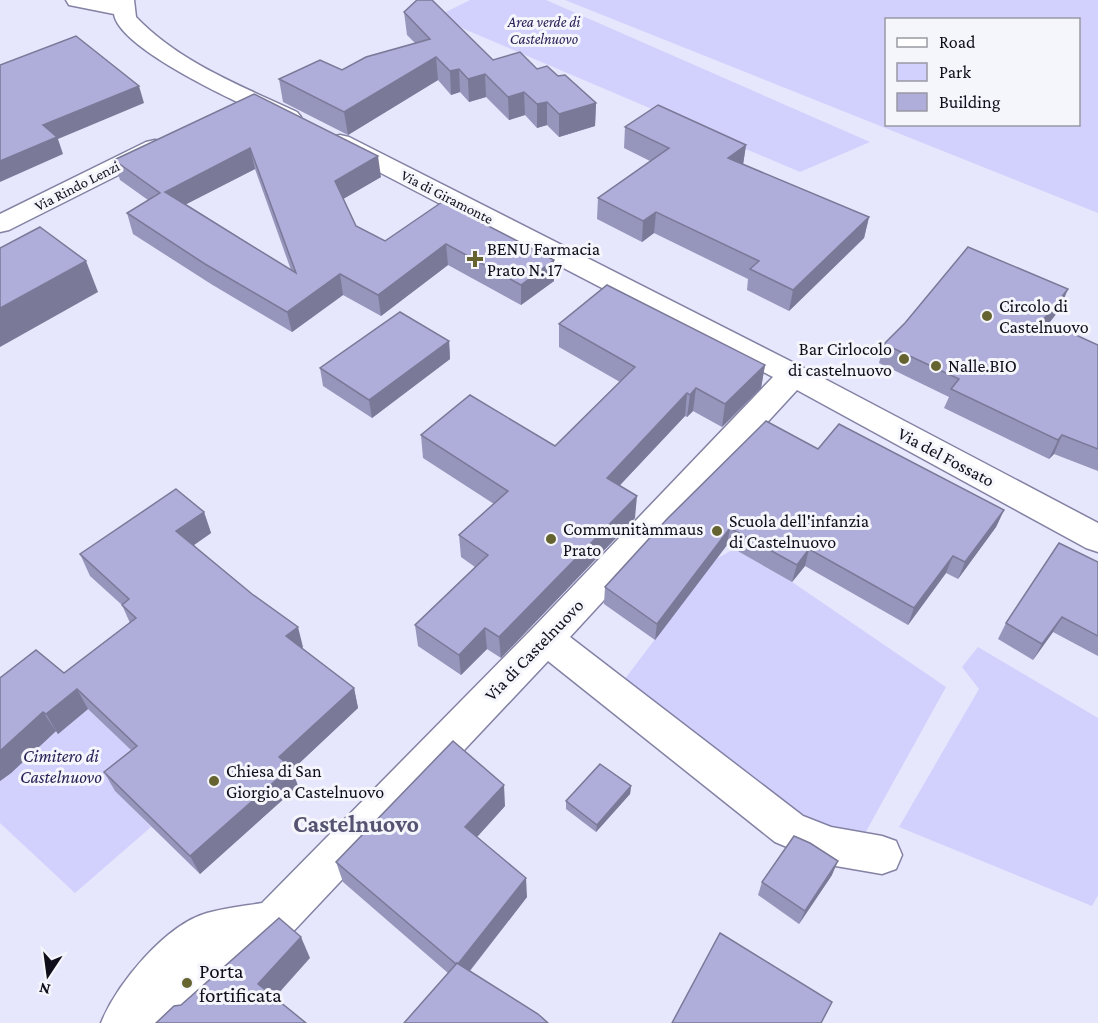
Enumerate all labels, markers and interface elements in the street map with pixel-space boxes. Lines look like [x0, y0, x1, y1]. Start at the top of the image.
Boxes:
park label: Area verde di Castelnuovo [507, 14, 581, 47]
legend [885, 18, 1080, 126]
text: Road [939, 32, 976, 52]
text: Park [939, 62, 971, 82]
text: Building [939, 92, 1001, 112]
street label: Via Rindo Lenzi [32, 158, 122, 214]
street label: Via di Giramonte [398, 167, 496, 227]
place label: BENU Farmacia Prato N. 17 [487, 239, 600, 280]
marker: BENU Farmacia Prato N. 17 [468, 252, 482, 266]
place label: Circolo di Castelnuovo [999, 296, 1089, 337]
marker: Circolo di Castelnuovo [980, 309, 994, 323]
place label: Bar Cirlocolo di castelnuovo [788, 339, 892, 380]
marker: Bar Cirlocolo di castelnuovo [897, 352, 911, 366]
place label: Nalle.BIO [948, 356, 1017, 376]
marker: Nalle.BIO [929, 359, 943, 373]
street label: Via del Fossato [894, 423, 998, 491]
place label: Scuola dell'infanzia di Castelnuovo [729, 511, 869, 552]
place label: Communitàmmaus Prato [563, 519, 703, 560]
marker: Scuola dell'infanzia di Castelnuovo [710, 524, 724, 538]
marker: Communitàmmaus Prato [544, 532, 558, 546]
street label: Via di Castelnuovo [480, 595, 588, 705]
park label: Cimitero di Castelnuovo [20, 746, 102, 787]
place label: Chiesa di San Giorgio a Castelnuovo [226, 761, 384, 802]
marker: Chiesa di San Giorgio a Castelnuovo [207, 774, 221, 788]
district label: Castelnuovo [293, 810, 419, 837]
north arrow [18, 945, 78, 1005]
place label: Porta fortificata [199, 959, 282, 1007]
marker: Porta fortificata [180, 976, 194, 990]
text: N [37, 980, 52, 999]

